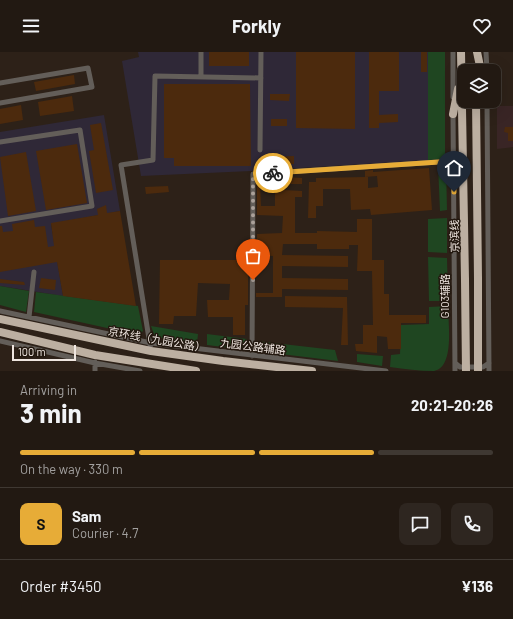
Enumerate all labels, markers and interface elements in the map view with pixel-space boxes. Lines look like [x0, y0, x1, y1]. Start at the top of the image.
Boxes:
icon: menu [20, 15, 42, 37]
text: Forkly [232, 15, 281, 37]
icon: heart [471, 15, 493, 37]
map controls [457, 64, 501, 108]
button: layers [457, 64, 501, 108]
pin [437, 151, 471, 192]
courier [253, 153, 293, 193]
icon: home [443, 157, 465, 179]
icon: bike [262, 162, 284, 184]
street label: 京滨线 [447, 219, 461, 253]
pin [236, 239, 270, 280]
icon: bag [242, 245, 264, 267]
street label: G103辅路 [438, 274, 451, 318]
street label: 京环线（九园公路） [107, 324, 207, 354]
street label: 九园公路辅路 [219, 336, 287, 356]
scale bar [12, 343, 76, 362]
text: 100 m [18, 345, 46, 358]
text: Arriving in [20, 382, 77, 398]
text: 20:21–20:26 [411, 396, 493, 414]
text: 3 min [20, 397, 82, 428]
text: On the way · 330 m [20, 461, 123, 477]
button: chat [399, 503, 441, 545]
button: phone [451, 503, 493, 545]
text: Sam [72, 507, 101, 525]
text: S [37, 515, 45, 533]
text: Courier · 4.7 [72, 525, 139, 541]
text: Order #3450 [20, 577, 101, 595]
text: ¥136 [461, 577, 493, 595]

